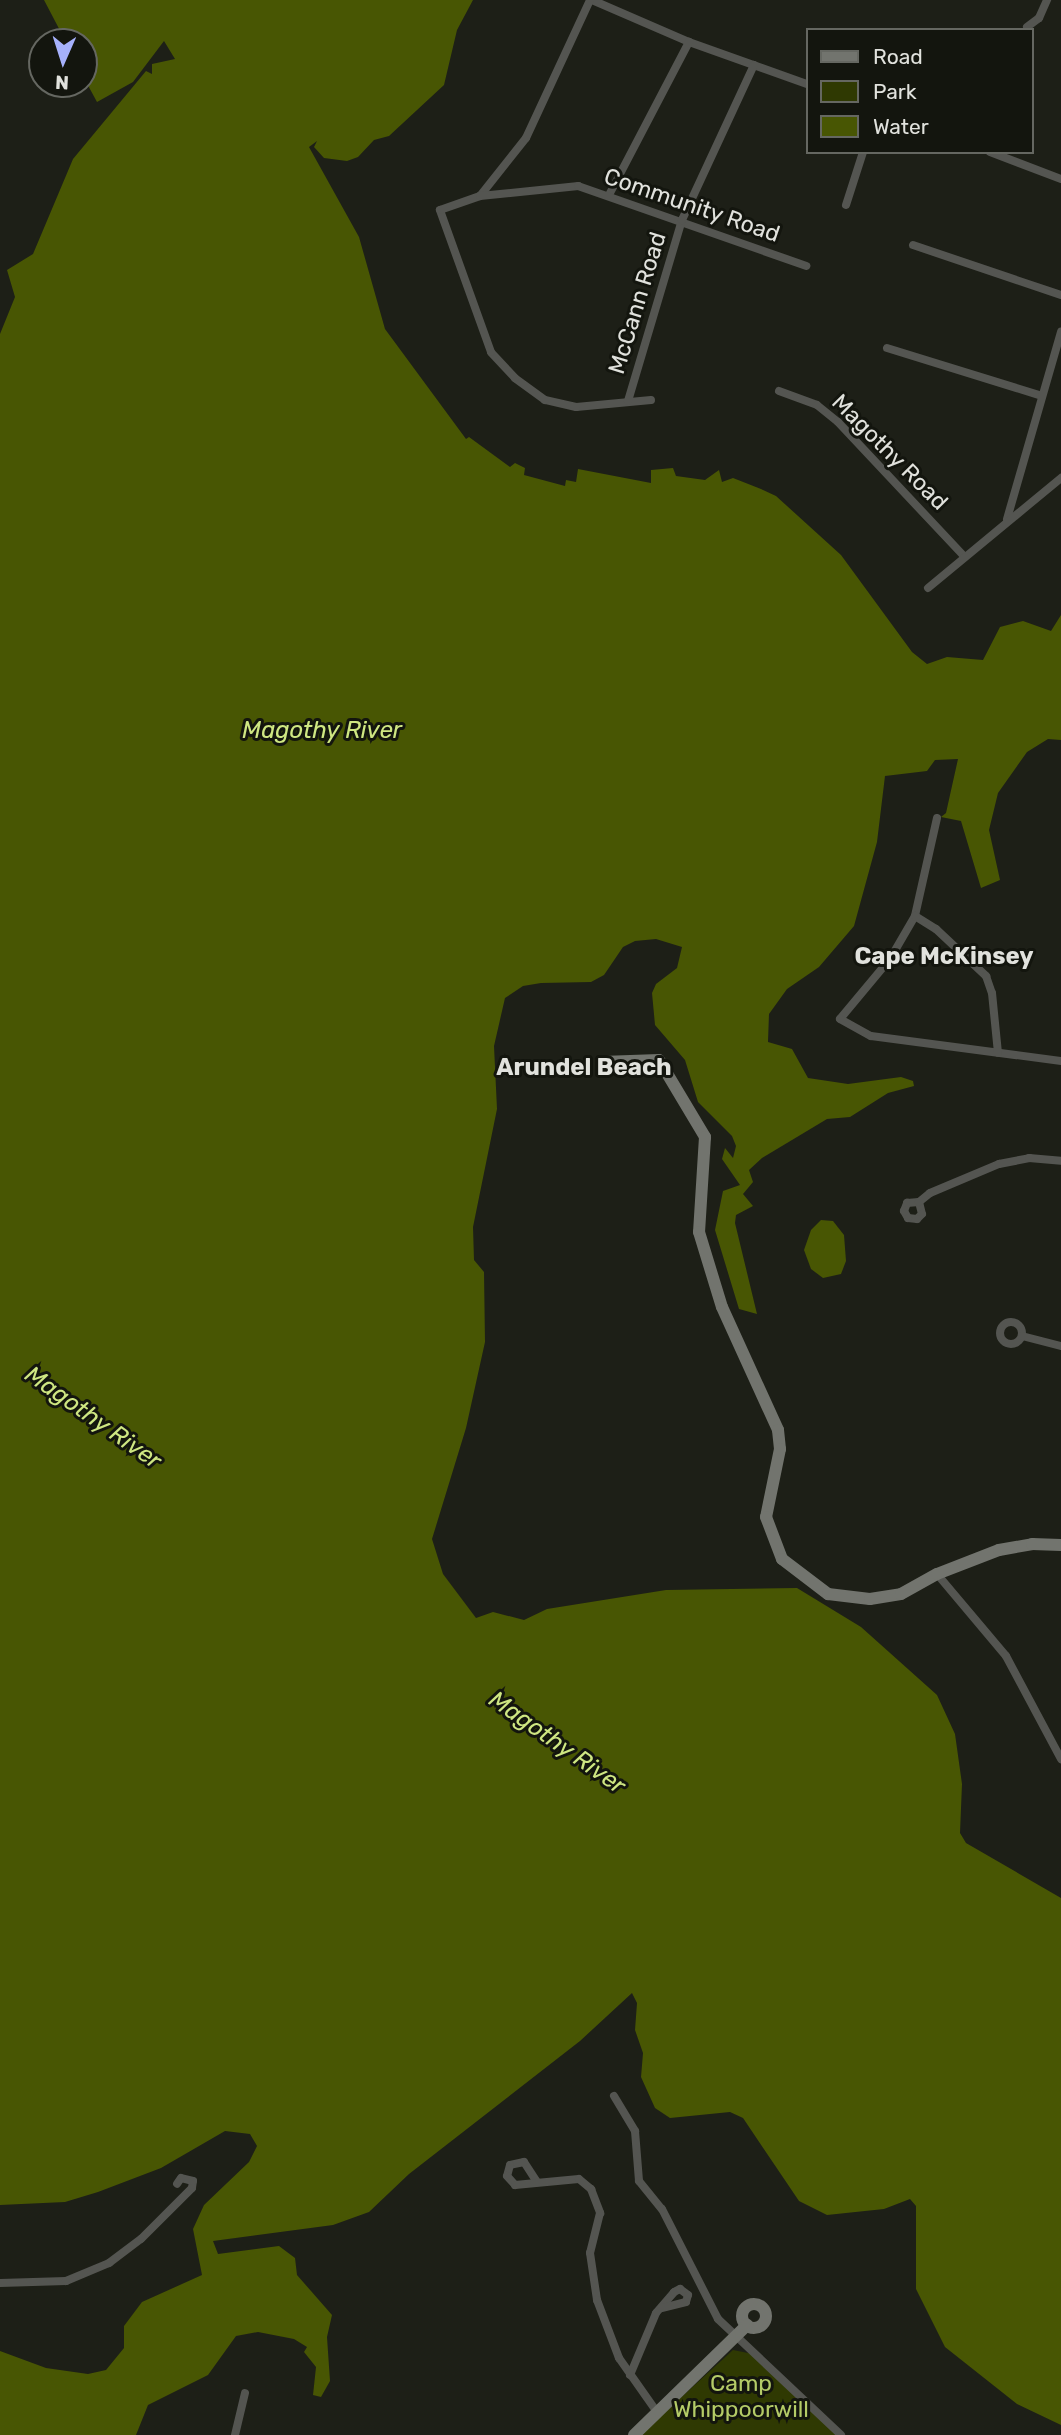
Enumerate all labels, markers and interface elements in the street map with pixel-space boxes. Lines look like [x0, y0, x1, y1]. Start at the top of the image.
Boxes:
north arrow [28, 28, 98, 98]
legend [806, 28, 1033, 154]
text: Road [873, 44, 923, 69]
text: N [55, 71, 69, 94]
text: Park [873, 79, 917, 104]
text: Water [873, 114, 929, 139]
street label: Community Road [600, 162, 784, 248]
street label: McCann Road [602, 229, 672, 377]
street label: Magothy Road [826, 388, 954, 516]
water label: Magothy River [242, 717, 402, 745]
district label: Cape McKinsey [854, 943, 1034, 971]
district label: Arundel Beach [496, 1054, 672, 1082]
water label: Magothy River [19, 1360, 167, 1476]
water label: Magothy River [483, 1685, 631, 1801]
park label: Camp Whippoorwill [673, 2369, 809, 2423]

